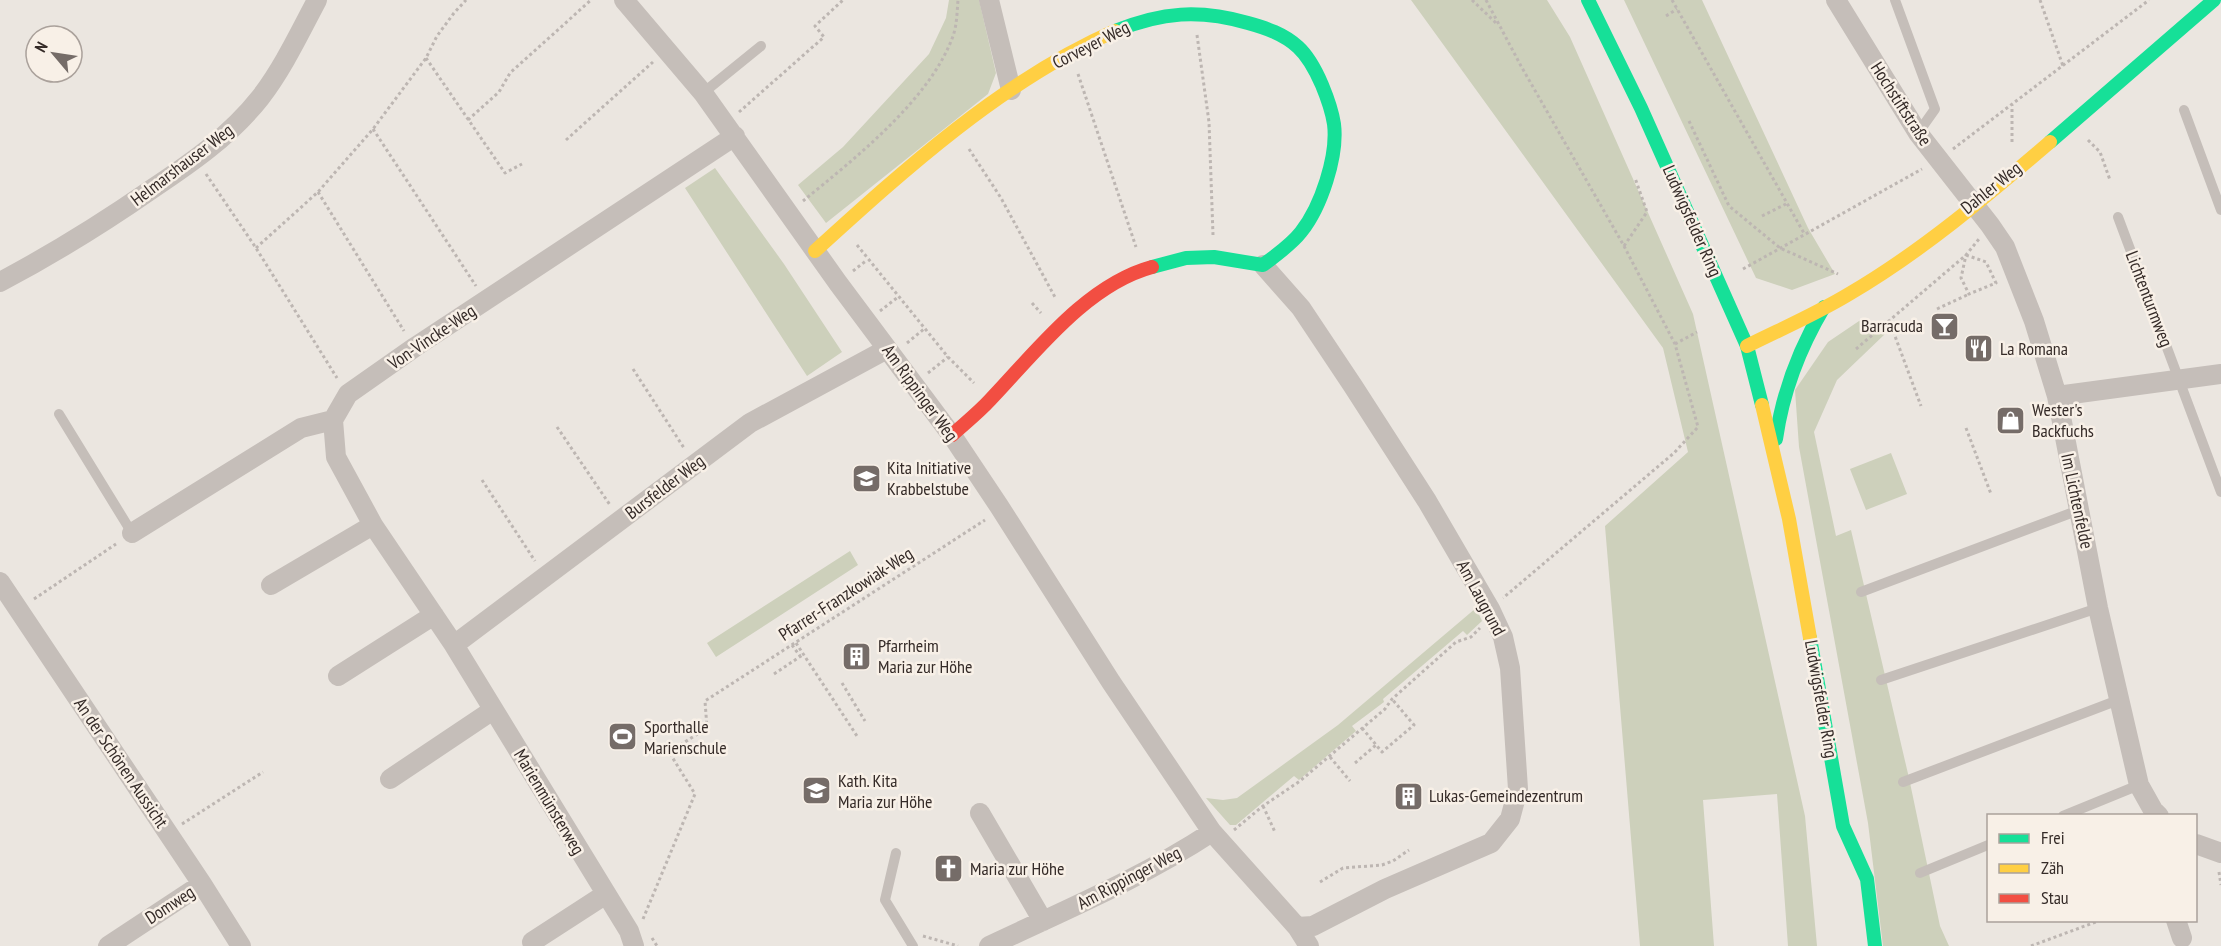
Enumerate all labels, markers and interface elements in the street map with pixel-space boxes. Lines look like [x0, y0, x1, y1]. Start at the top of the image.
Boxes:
street label: Corveyer Weg [1048, 15, 1133, 74]
north arrow [24, 24, 84, 84]
text: N [30, 38, 52, 55]
street label: Hochstiftstraße [1866, 57, 1937, 150]
street label: Helmarshauser Weg [126, 119, 238, 211]
street label: Dahler Weg [1956, 156, 2026, 219]
street label: Ludwigsfelder Ring [1658, 162, 1727, 280]
street label: Lichtenturmweg [2121, 248, 2178, 350]
street label: Von-Vincke-Weg [383, 299, 480, 375]
bar icon: Barracuda [1928, 310, 1960, 342]
place label: Barracuda [1861, 314, 1923, 337]
restaurant icon: La Romana [1963, 333, 1995, 365]
place label: La Romana [2000, 337, 2068, 360]
street label: Am Rippinger Weg [878, 340, 963, 446]
place label: Wester's Backfuchs [2032, 398, 2094, 442]
shop icon: Wester's Backfuchs [1995, 404, 2027, 436]
street label: Bursfelder Weg [620, 449, 709, 524]
street label: Im Lichtenfelde [2056, 451, 2099, 551]
place label: Kita Initiative Krabbelstube [887, 456, 971, 500]
school or university icon: Kita Initiative Krabbelstube [850, 462, 882, 494]
street label: Pfarrer-Franzkowiak-Weg [774, 542, 917, 646]
street label: Am Laugrund [1452, 556, 1511, 640]
place label: Pfarrheim Maria zur Höhe [878, 634, 972, 678]
street label: Ludwigsfelder Ring [1800, 638, 1843, 760]
building icon: Pfarrheim Maria zur Höhe [841, 640, 873, 672]
street label: An der Schönen Aussicht [69, 693, 174, 832]
place label: Sporthalle Marienschule [644, 715, 727, 759]
sports icon: Sporthalle Marienschule [607, 721, 639, 753]
street label: Marienmünsterweg [509, 745, 590, 859]
place label: Kath. Kita Maria zur Höhe [838, 769, 932, 813]
school or university icon: Kath. Kita Maria zur Höhe [801, 775, 833, 807]
building icon: Lukas-Gemeindezentrum [1392, 780, 1424, 812]
place label: Lukas-Gemeindezentrum [1429, 784, 1583, 807]
legend [1987, 814, 2197, 922]
text: Frei [2041, 826, 2065, 849]
street label: Am Rippinger Weg [1073, 841, 1185, 915]
church icon: Maria zur Höhe [933, 853, 965, 885]
text: Zäh [2041, 856, 2064, 879]
place label: Maria zur Höhe [970, 857, 1064, 880]
street label: Domweg [141, 880, 199, 929]
text: Stau [2041, 886, 2069, 909]

